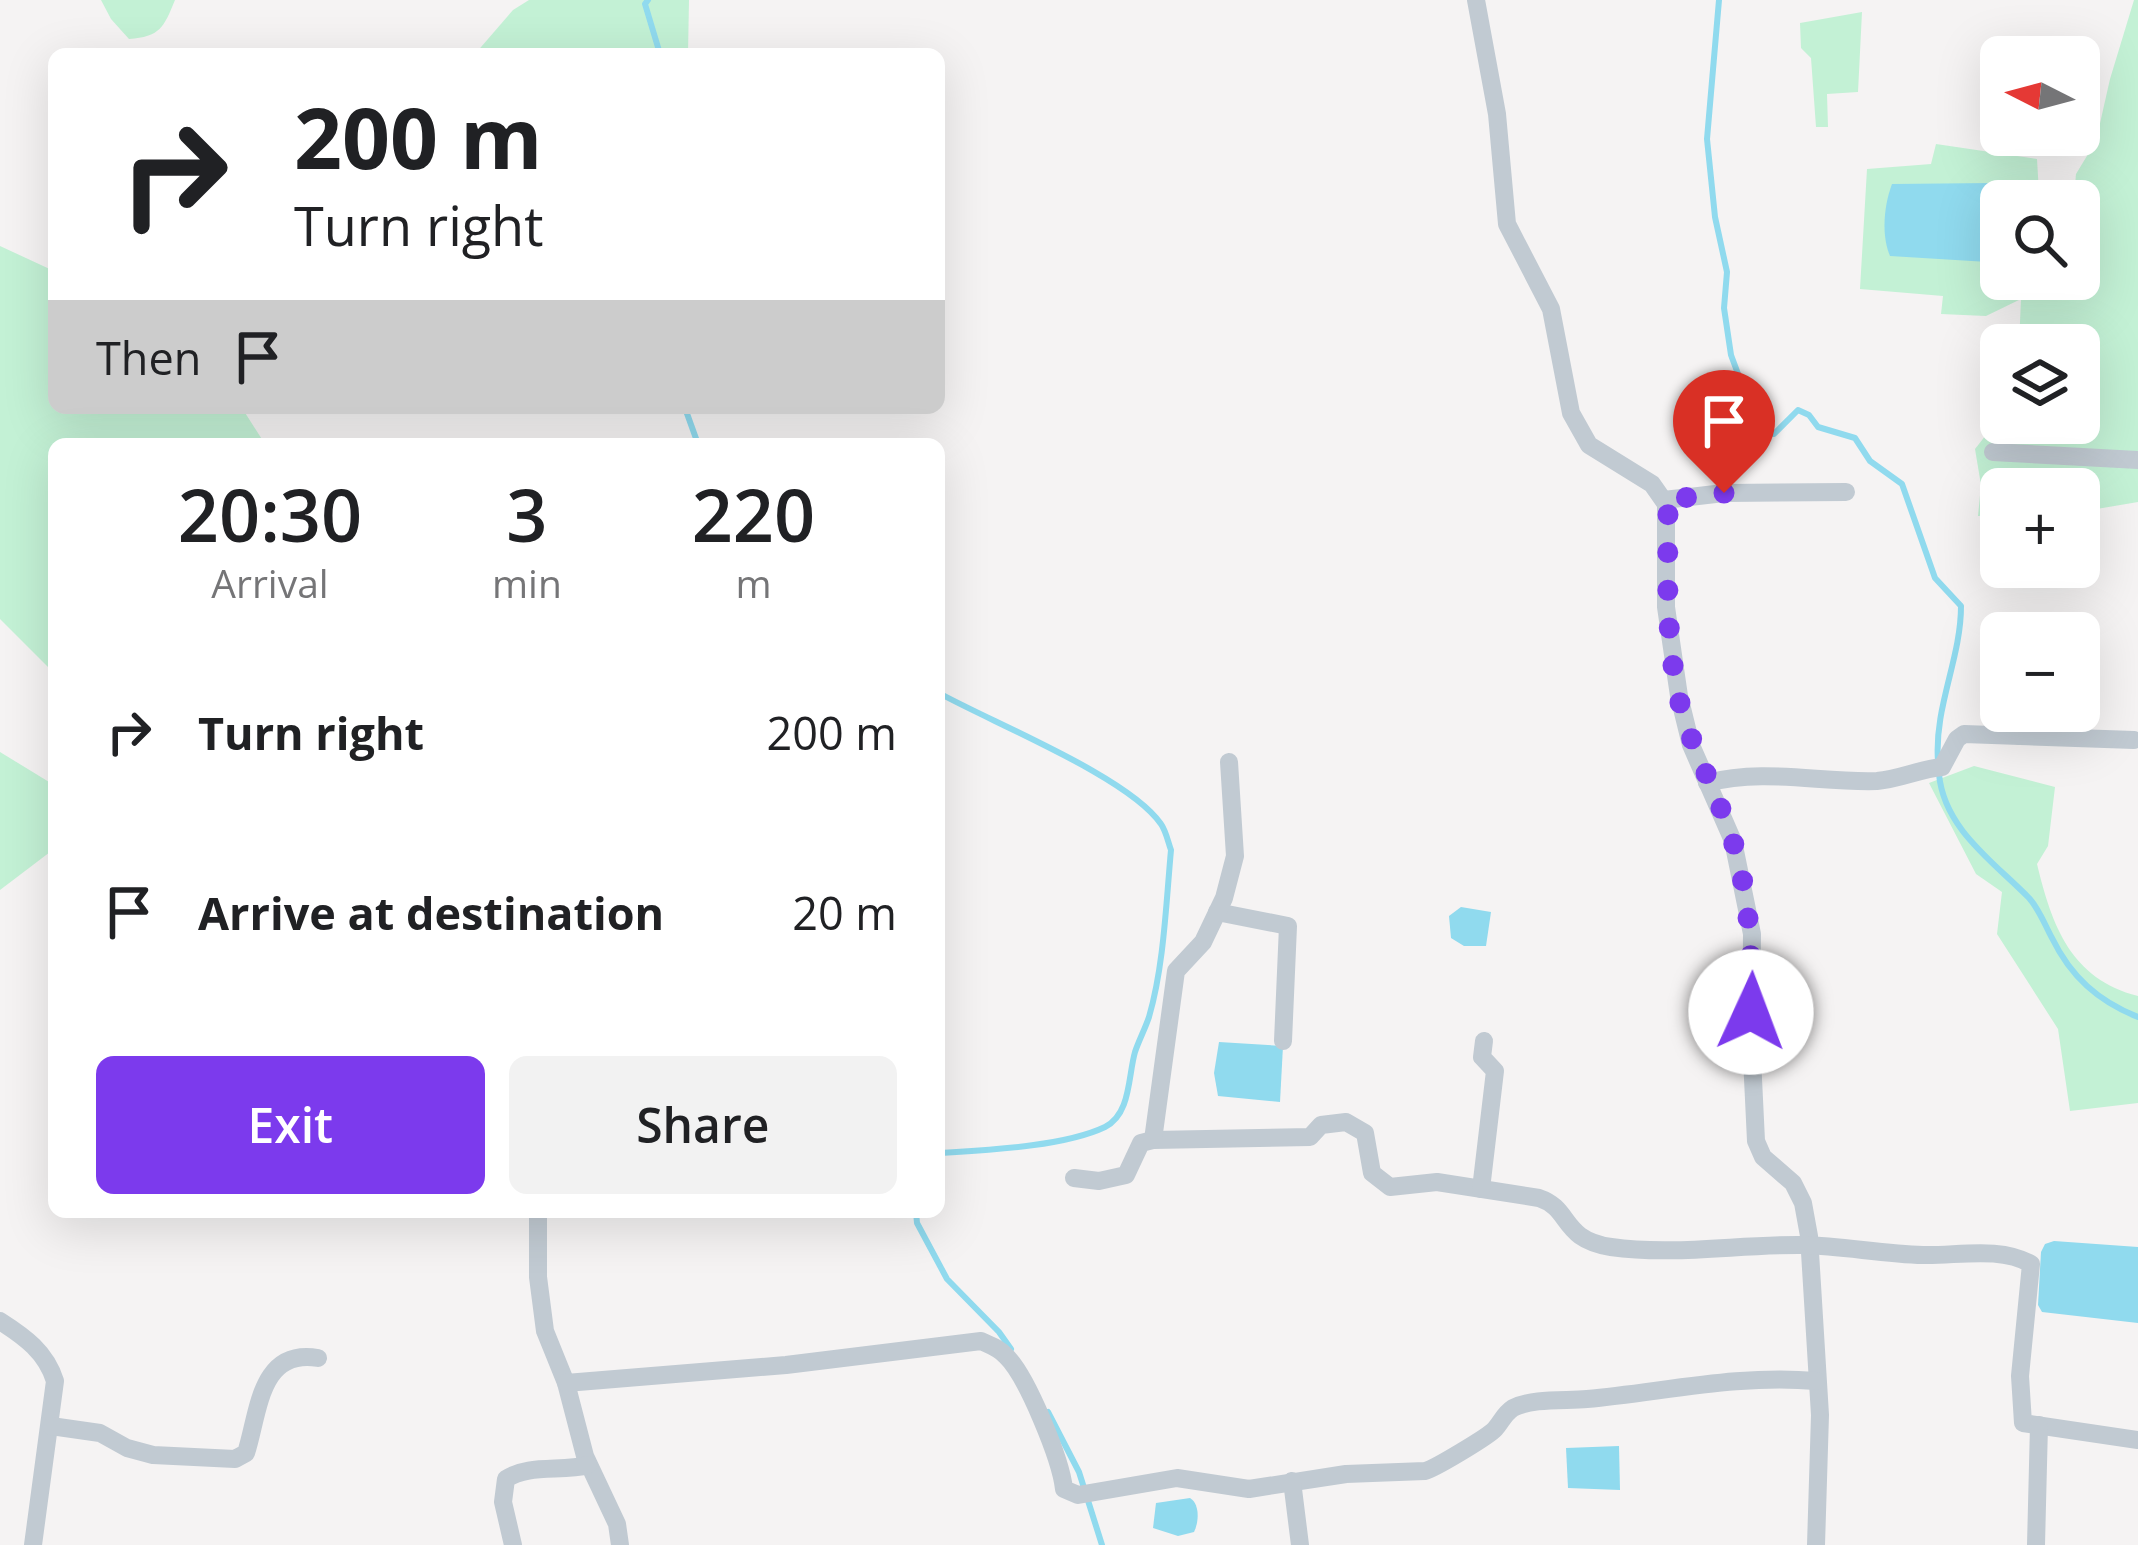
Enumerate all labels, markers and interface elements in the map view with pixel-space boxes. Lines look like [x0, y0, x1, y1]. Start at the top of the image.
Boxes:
north arrow [1980, 36, 2100, 156]
map controls [1980, 36, 2100, 732]
text: 200 m [294, 79, 542, 194]
icon: right [96, 96, 252, 252]
button: search [1980, 180, 2100, 300]
text: Turn right [294, 188, 543, 262]
icon: arrive [225, 324, 291, 390]
button: layers [1980, 324, 2100, 444]
text: Then [96, 327, 201, 388]
pin [1673, 370, 1775, 493]
icon: arrive [1691, 388, 1757, 454]
text: 20:30 [178, 465, 362, 563]
text: 3 [506, 465, 548, 563]
text: 220 [692, 465, 815, 563]
button: + [1980, 468, 2100, 588]
text: Arrival [211, 556, 329, 609]
text: min [492, 556, 562, 609]
text: m [735, 556, 771, 609]
button: − [1980, 612, 2100, 732]
icon: right [96, 699, 162, 765]
text: Turn right [198, 702, 424, 763]
text: 200 m [766, 702, 897, 763]
icon: arrive [96, 879, 162, 945]
text: Arrive at destination [198, 882, 664, 943]
text: 20 m [792, 882, 897, 943]
position arrow [1688, 949, 1814, 1075]
button: Exit [96, 1056, 485, 1194]
button: Share [509, 1056, 897, 1194]

